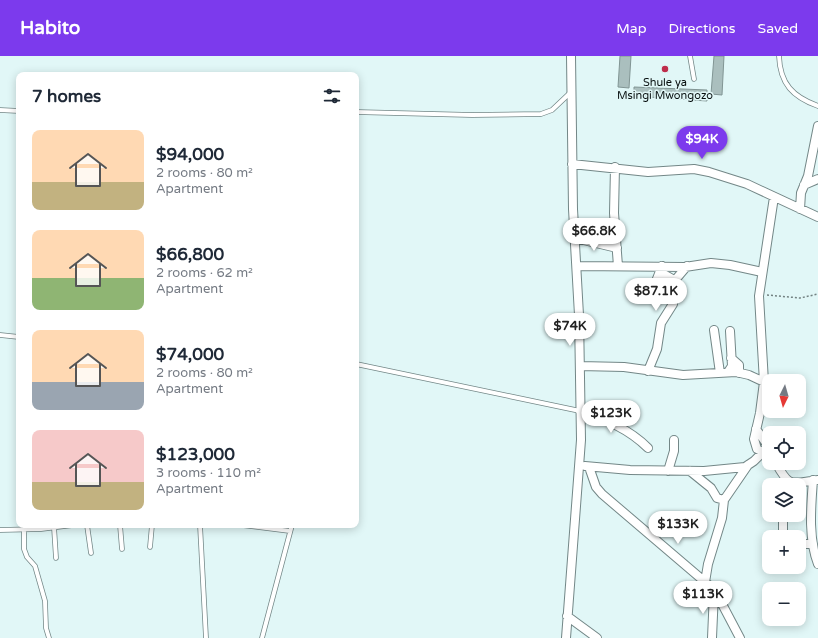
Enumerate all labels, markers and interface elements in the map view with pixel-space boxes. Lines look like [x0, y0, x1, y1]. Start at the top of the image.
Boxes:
text: Habito [20, 17, 80, 39]
text: Map [616, 20, 647, 37]
text: Directions [669, 20, 736, 37]
text: Saved [758, 20, 798, 37]
marker: Shule ya Msingi Mwongozo [660, 64, 670, 74]
place label: Shule ya Msingi Mwongozo [617, 76, 713, 102]
icon: filters [321, 85, 343, 107]
text: 7 homes [32, 86, 101, 107]
pin: $94K [678, 126, 726, 160]
text: $94K [685, 131, 719, 147]
text: $94,000 [156, 144, 224, 165]
icon: home [64, 146, 112, 194]
text: 2 rooms · 80 m² [156, 165, 253, 181]
text: Apartment [156, 181, 223, 197]
pin: $66.8K [561, 218, 627, 252]
text: $66.8K [572, 223, 616, 239]
text: $66,800 [156, 244, 224, 265]
icon: home [64, 246, 112, 294]
text: 2 rooms · 62 m² [156, 265, 253, 281]
pin: $87.1K [623, 278, 689, 312]
text: Apartment [156, 281, 223, 297]
text: $87.1K [634, 283, 678, 299]
pin: $74K [546, 313, 594, 347]
text: $74K [553, 318, 587, 334]
text: $74,000 [156, 344, 224, 365]
icon: home [64, 346, 112, 394]
text: 2 rooms · 80 m² [156, 365, 253, 381]
north arrow [762, 374, 806, 418]
map controls [762, 374, 806, 626]
text: Apartment [156, 381, 223, 397]
pin: $123K [583, 400, 639, 434]
text: $123K [590, 405, 632, 421]
button: locate [762, 426, 806, 470]
text: $123,000 [156, 444, 235, 465]
icon: home [64, 446, 112, 494]
text: 3 rooms · 110 m² [156, 465, 261, 481]
button: layers [762, 478, 806, 522]
text: Apartment [156, 481, 223, 497]
pin: $133K [650, 511, 706, 545]
text: $133K [657, 516, 699, 532]
button: + [762, 530, 806, 574]
pin: $113K [675, 581, 731, 615]
button: − [762, 582, 806, 626]
text: $113K [682, 586, 724, 602]

